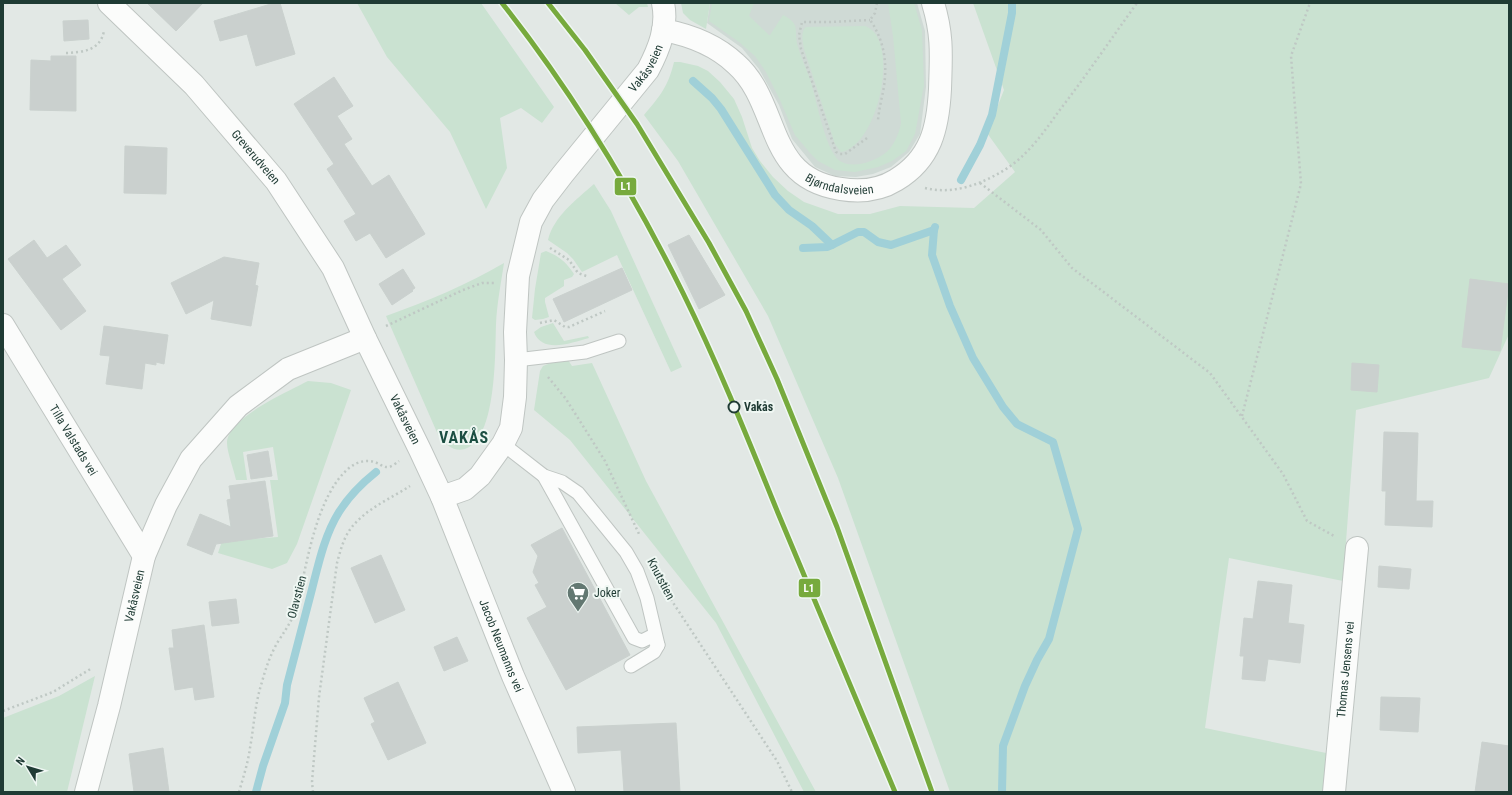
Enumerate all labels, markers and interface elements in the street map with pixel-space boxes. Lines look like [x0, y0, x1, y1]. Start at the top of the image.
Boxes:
street label: Vakåsveien [626, 42, 666, 95]
street label: Greverudveien [228, 127, 283, 187]
street label: Bjørndalsveien [803, 171, 875, 197]
line badge: L1 [614, 177, 637, 196]
text: L1 [621, 180, 631, 193]
street label: Vakåsveien [387, 392, 423, 447]
marker: Vakås [727, 400, 741, 414]
place label: Vakås [744, 400, 774, 414]
street label: Tilla Valstads vei [46, 402, 100, 478]
district label: VAKÅS [439, 427, 489, 447]
street label: Knutstien [644, 556, 678, 602]
street label: Vakåsveien [122, 568, 148, 624]
street label: Olavstien [285, 574, 309, 620]
line badge: L1 [798, 578, 821, 598]
supermarket icon: Joker [565, 580, 591, 613]
text: L1 [804, 582, 814, 595]
place label: Joker [594, 586, 621, 600]
street label: Jacob Neumanns vei [476, 597, 526, 694]
street label: Thomas Jensens vei [1334, 621, 1357, 718]
north arrow [8, 747, 48, 787]
text: N [13, 754, 28, 768]

